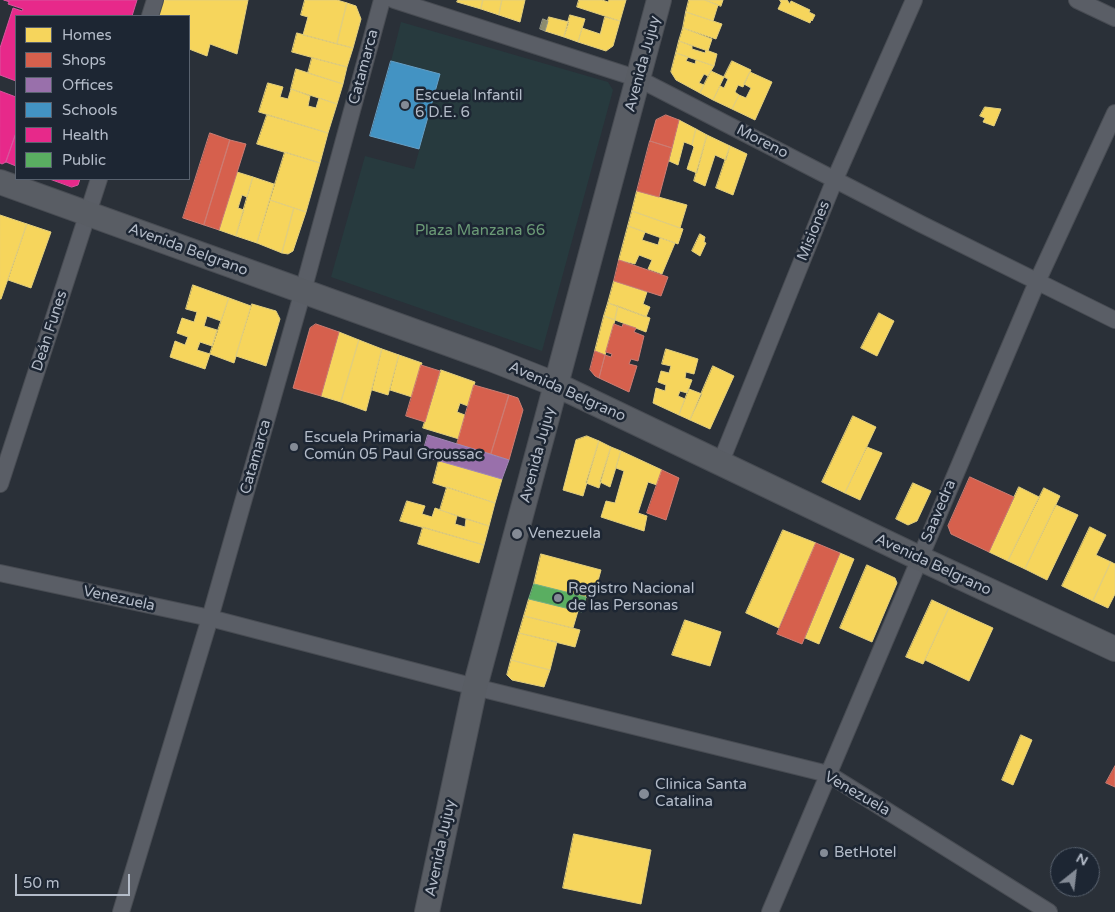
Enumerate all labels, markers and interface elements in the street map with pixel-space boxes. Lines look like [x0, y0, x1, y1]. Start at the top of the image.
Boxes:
street label: Avenida Jujuy [622, 14, 664, 114]
legend [15, 15, 190, 180]
text: Homes [62, 26, 112, 44]
street label: Catamarca [345, 27, 383, 107]
text: Shops [62, 51, 106, 69]
text: Offices [62, 76, 113, 94]
place label: Escuela Infantil 6 D.E. 6 [415, 87, 523, 122]
marker: Escuela Infantil 6 D.E. 6 [399, 99, 411, 111]
text: Schools [62, 101, 118, 119]
street label: Moreno [733, 121, 791, 163]
text: Health [62, 126, 109, 144]
text: Public [62, 151, 106, 169]
street label: Misiones [794, 198, 834, 264]
street label: Avenida Belgrano [126, 220, 250, 280]
park label: Plaza Manzana 66 [415, 222, 545, 240]
street label: Deán Funes [29, 289, 71, 373]
street label: Avenida Belgrano [506, 358, 628, 426]
street label: Avenida Jujuy [517, 405, 559, 505]
street label: Catamarca [237, 418, 275, 496]
place label: Escuela Primaria Común 05 Paul Groussac [304, 429, 483, 464]
marker: Escuela Primaria Común 05 Paul Groussac [288, 441, 300, 453]
street label: Saavedra [918, 477, 960, 545]
place label: Venezuela [528, 525, 601, 543]
marker: Venezuela [510, 527, 524, 541]
street label: Avenida Belgrano [872, 530, 994, 600]
place label: Registro Nacional de las Personas [568, 580, 694, 615]
street label: Venezuela [81, 583, 157, 615]
marker: Registro Nacional de las Personas [552, 592, 564, 604]
street label: Venezuela [821, 768, 893, 820]
place label: Clinica Santa Catalina [655, 776, 747, 811]
marker: Clinica Santa Catalina [637, 787, 651, 801]
street label: Avenida Jujuy [422, 798, 460, 898]
place label: BetHotel [834, 844, 897, 862]
marker: BetHotel [818, 847, 830, 859]
north arrow [1050, 847, 1100, 897]
text: N [1073, 849, 1091, 869]
scale bar [18, 864, 132, 896]
text: 50 m [23, 874, 60, 892]

